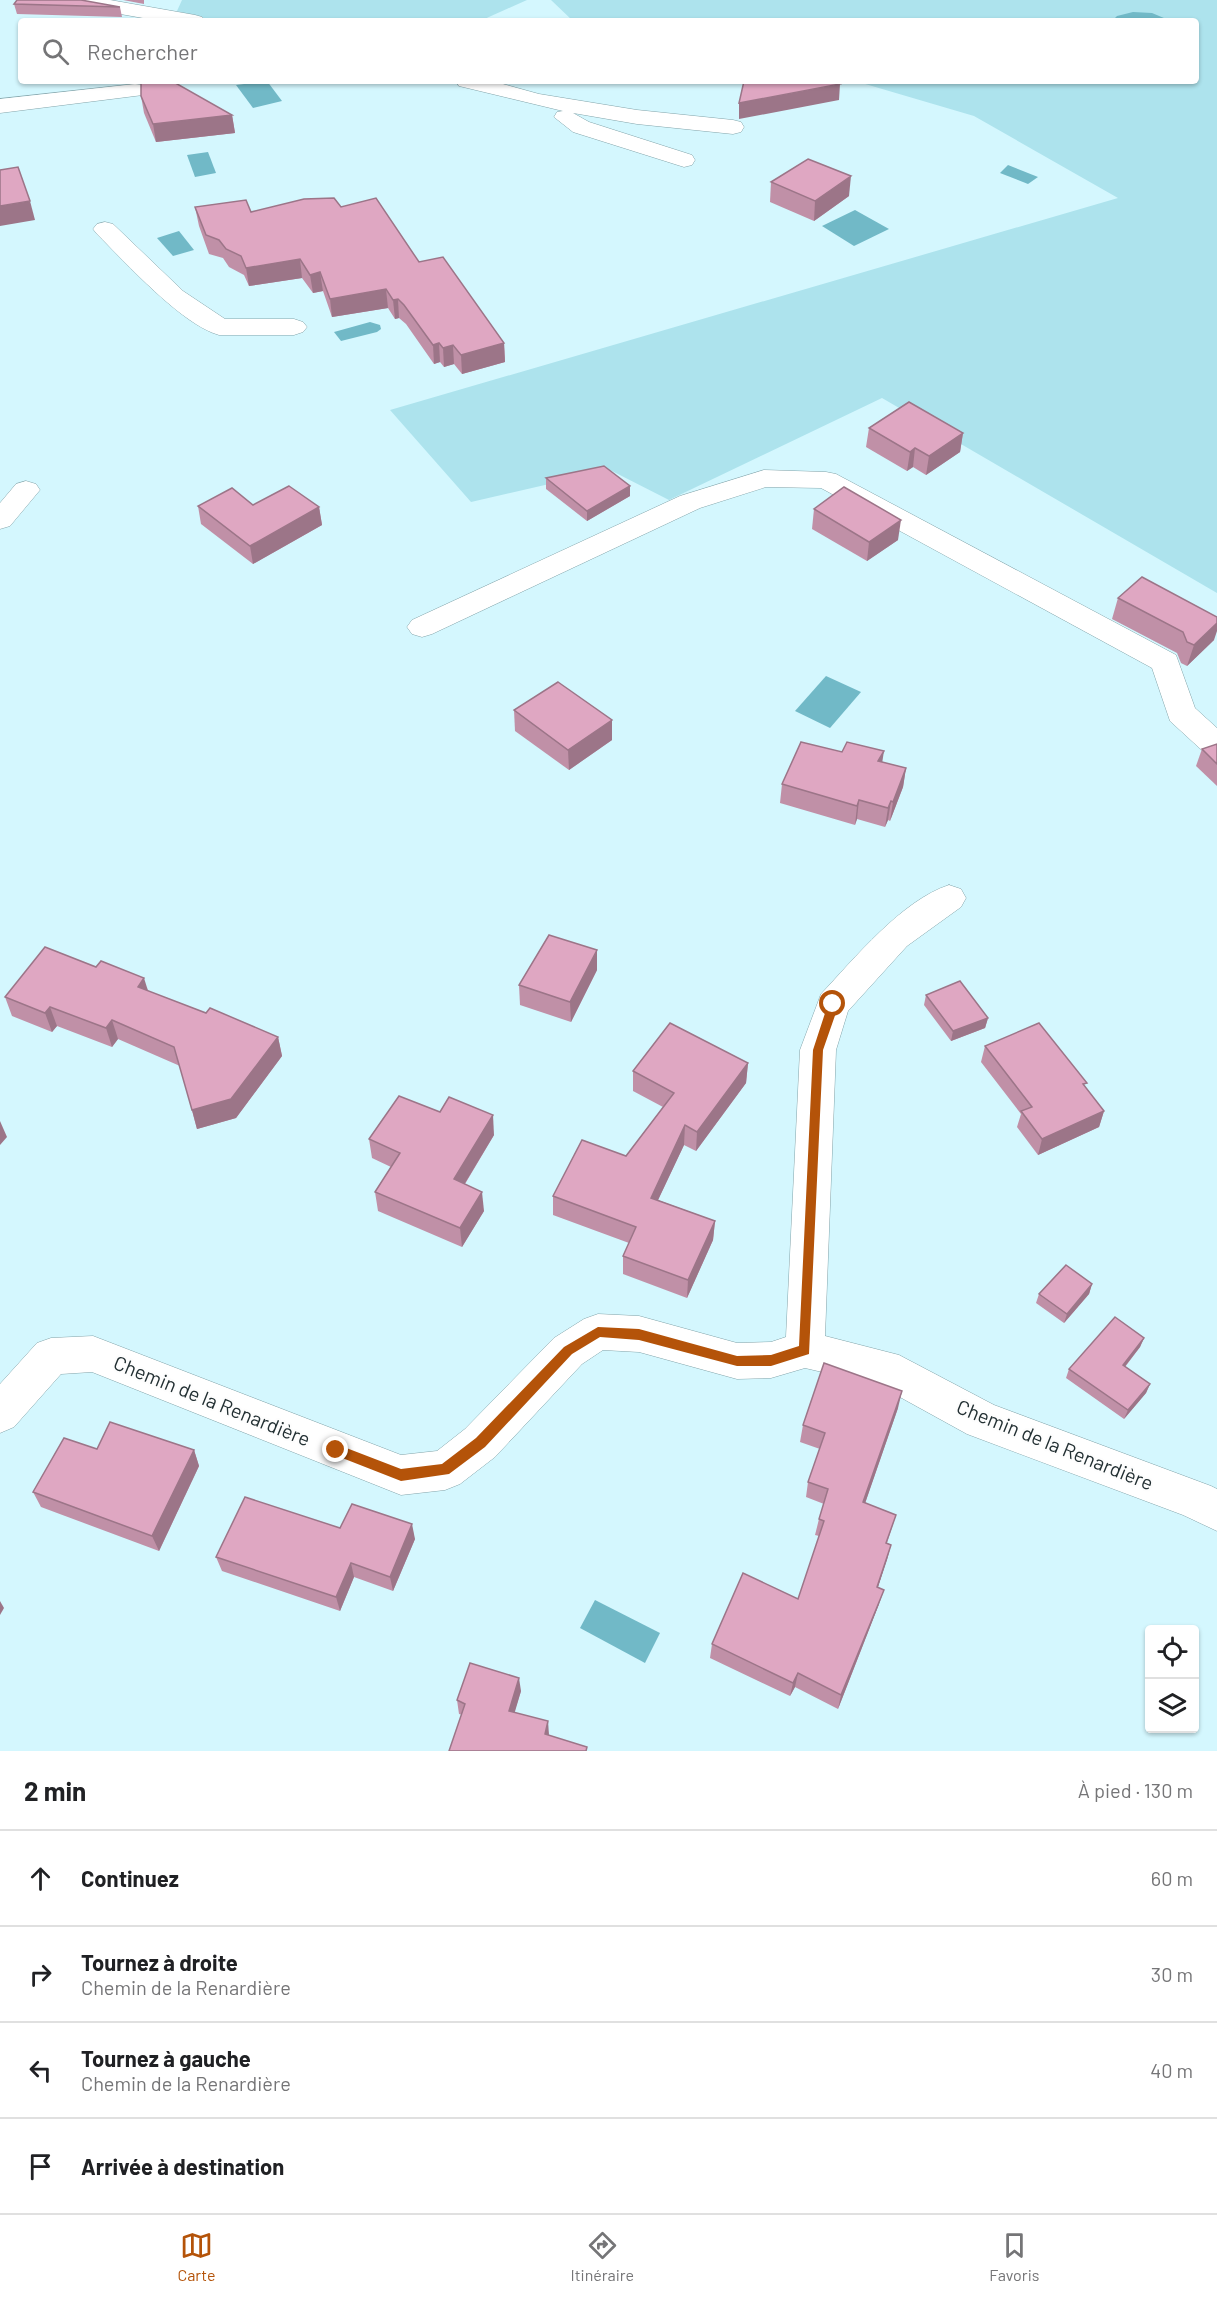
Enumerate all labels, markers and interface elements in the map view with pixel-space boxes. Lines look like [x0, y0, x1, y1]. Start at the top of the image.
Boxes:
search box [18, 18, 1199, 84]
icon: search [39, 35, 72, 68]
text: Rechercher [87, 38, 198, 64]
route start [819, 990, 845, 1016]
street label: Chemin de la Renardière [111, 1350, 314, 1450]
street label: Chemin de la Renardière [954, 1394, 1157, 1494]
route end [322, 1436, 348, 1462]
map controls [1145, 1625, 1199, 1733]
button: locate [1145, 1625, 1199, 1679]
button: layers [1145, 1679, 1199, 1733]
text: 2 min [24, 1775, 86, 1806]
text: À pied · 130 m [1078, 1778, 1193, 1802]
icon: ahead [24, 1862, 57, 1895]
text: Continuez [81, 1865, 179, 1891]
text: 60 m [1151, 1866, 1193, 1890]
text: Tournez à droite [81, 1949, 238, 1975]
icon: right [24, 1958, 57, 1991]
text: 30 m [1151, 1962, 1193, 1986]
text: Chemin de la Renardière [81, 1975, 291, 1999]
text: Tournez à gauche [81, 2045, 251, 2071]
icon: left [24, 2054, 57, 2087]
text: 40 m [1150, 2058, 1193, 2082]
text: Chemin de la Renardière [81, 2071, 291, 2095]
icon: arrive [24, 2150, 57, 2183]
text: Arrivée à destination [81, 2153, 284, 2179]
tab: Carte [178, 2229, 215, 2284]
tab: Itinéraire [571, 2229, 634, 2284]
tab: Favoris [989, 2229, 1039, 2284]

